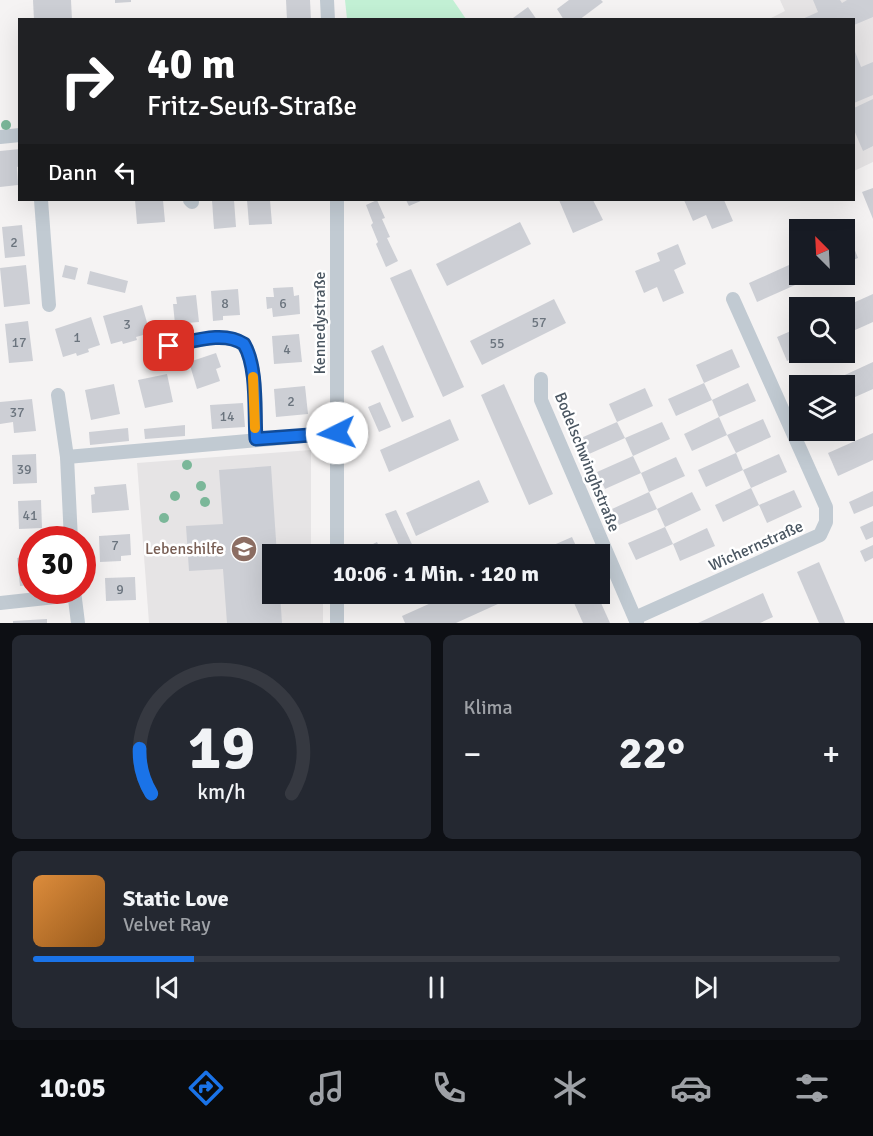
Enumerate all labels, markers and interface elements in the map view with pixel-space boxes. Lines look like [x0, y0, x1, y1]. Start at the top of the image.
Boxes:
text: 40 m [147, 39, 236, 90]
icon: right [48, 42, 126, 120]
text: Fritz-Seuß-Straße [147, 90, 357, 123]
icon: left [109, 156, 142, 189]
text: Dann [48, 159, 97, 186]
north arrow [789, 219, 855, 285]
map controls [789, 219, 855, 441]
house number: 2 [10, 234, 18, 251]
street label: Kennedystraße [310, 271, 330, 375]
house number: 8 [221, 295, 229, 312]
house number: 6 [279, 295, 287, 312]
button: search [789, 297, 855, 363]
house number: 57 [531, 314, 547, 331]
house number: 3 [123, 316, 131, 333]
pin [143, 320, 194, 371]
house number: 1 [73, 329, 81, 346]
icon: arrive [152, 329, 185, 362]
house number: 17 [11, 334, 27, 351]
house number: 55 [489, 335, 505, 352]
house number: 4 [283, 341, 291, 358]
button: layers [789, 375, 855, 441]
street label: Bodelschwinghstraße [550, 389, 624, 535]
house number: 2 [287, 393, 295, 410]
position arrow [305, 401, 369, 465]
house number: 37 [9, 404, 25, 421]
house number: 14 [219, 408, 235, 425]
house number: 39 [16, 461, 32, 478]
house number: 41 [22, 507, 38, 524]
street label: Wichernstraße [706, 516, 806, 576]
speed limit sign: 30 [18, 526, 96, 604]
school or university icon: Lebenshilfe [229, 534, 259, 564]
house number: 7 [111, 537, 119, 554]
place label: Lebenshilfe [145, 539, 224, 559]
text: 10:06 · 1 Min. · 120 m [333, 560, 539, 587]
house number: 9 [116, 581, 124, 598]
text: Klima [464, 695, 513, 720]
text: 19 [188, 709, 255, 786]
text: 22° [618, 726, 685, 781]
text: − [464, 734, 481, 775]
text: + [822, 734, 840, 775]
text: km/h [197, 779, 246, 805]
text: Static Love [123, 885, 229, 912]
text: Velvet Ray [123, 912, 211, 937]
icon: previous [151, 971, 184, 1004]
icon: pause [420, 971, 453, 1004]
icon: next [689, 971, 722, 1004]
icon: directions [185, 1067, 227, 1109]
icon: music [306, 1067, 348, 1109]
icon: phone [428, 1067, 470, 1109]
icon: climate [549, 1067, 591, 1109]
icon: car [670, 1067, 712, 1109]
icon: filters [791, 1067, 833, 1109]
text: 10:05 [40, 1072, 106, 1105]

